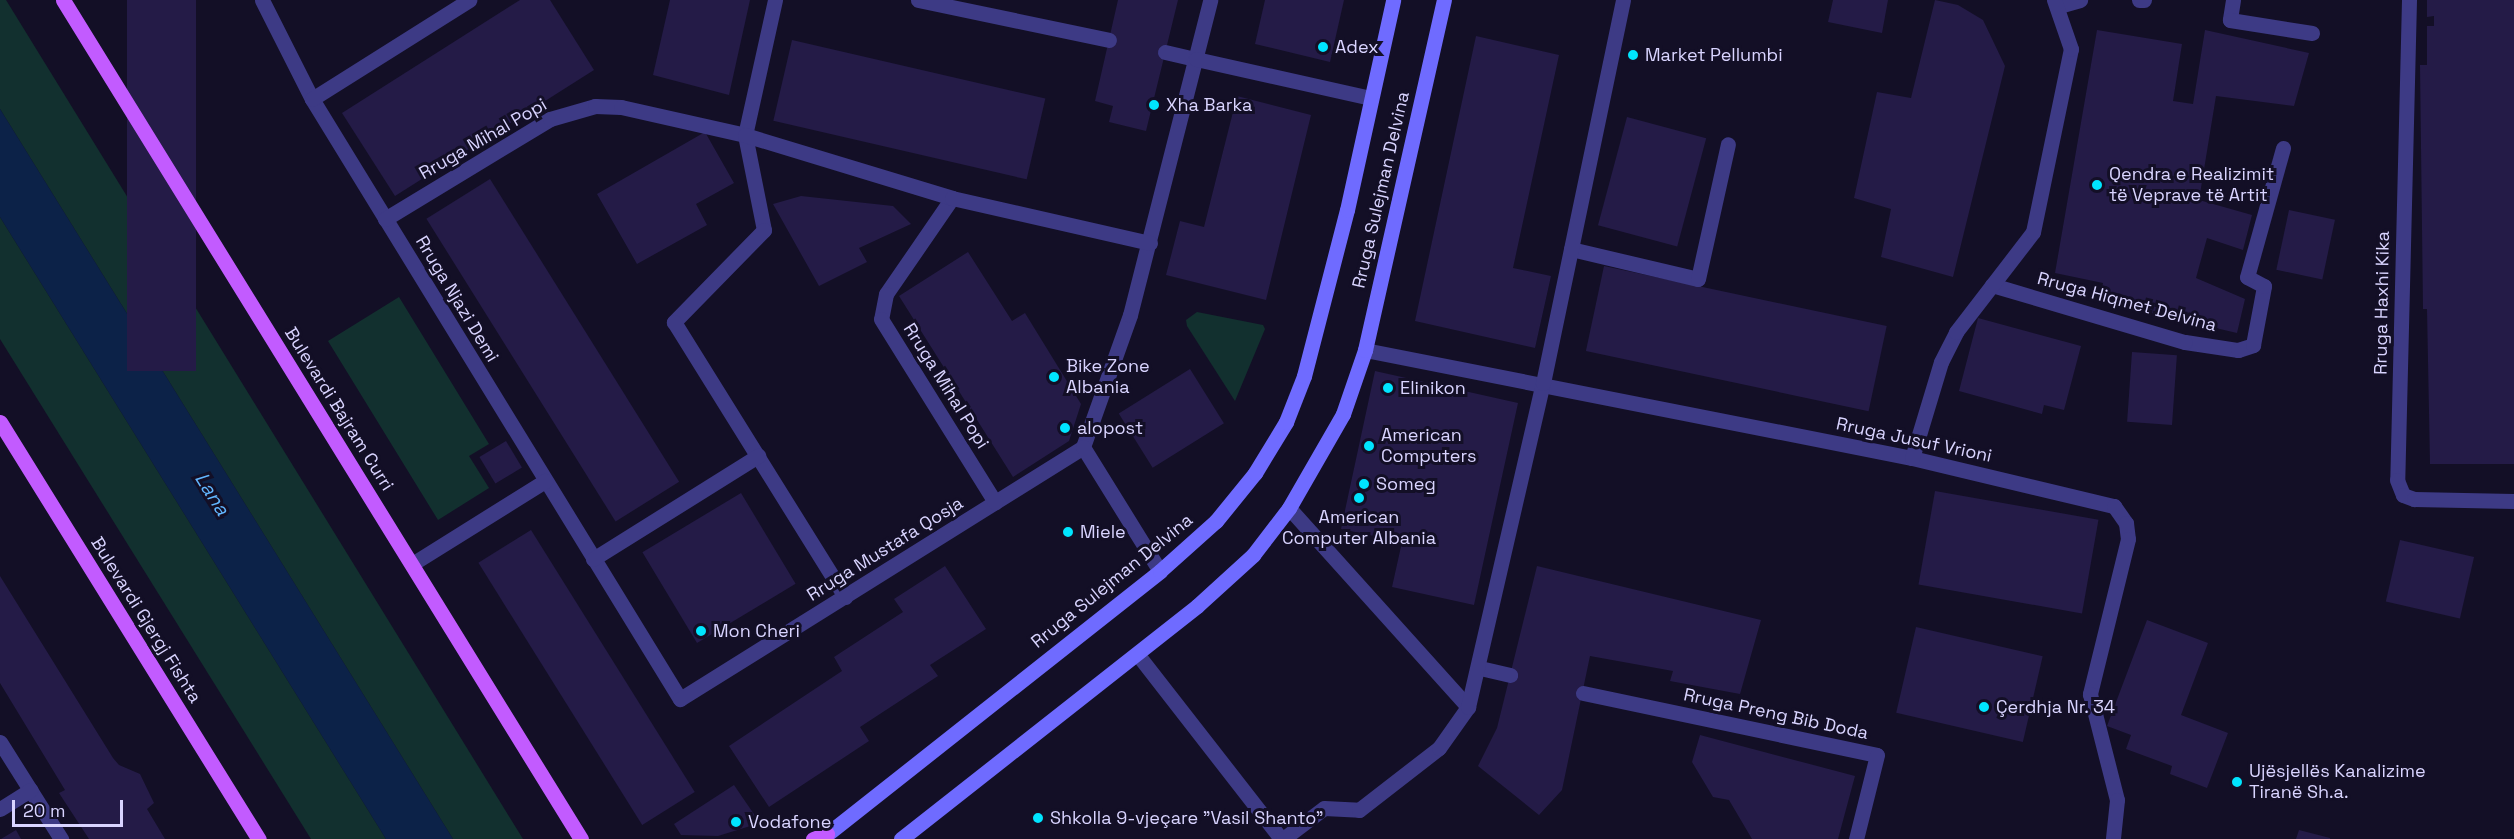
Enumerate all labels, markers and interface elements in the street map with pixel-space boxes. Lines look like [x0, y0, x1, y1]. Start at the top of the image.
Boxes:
place label: Adex [1335, 36, 1379, 58]
marker: Adex [1316, 40, 1330, 54]
place label: Market Pellumbi [1645, 44, 1783, 66]
marker: Market Pellumbi [1626, 48, 1640, 62]
street label: Rruga Sulejman Delvina [1348, 90, 1414, 290]
street label: Rruga Mihal Popi [415, 94, 551, 184]
place label: Xha Barka [1166, 94, 1252, 116]
marker: Xha Barka [1147, 98, 1161, 112]
place label: Qendra e Realizimit të Veprave të Artit [2109, 164, 2274, 207]
marker: Qendra e Realizimit të Veprave të Artit [2090, 178, 2104, 192]
street label: Rruga Haxhi Kika [2370, 231, 2394, 375]
street label: Rruga Njazi Demi [411, 232, 503, 366]
street label: Rruga Hiqmet Delvina [2035, 268, 2219, 336]
street label: Rruga Mihal Popi [899, 319, 993, 453]
street label: Bulevardi Bajram Curri [280, 323, 398, 495]
place label: Bike Zone Albania [1066, 356, 1150, 398]
marker: Bike Zone Albania [1047, 370, 1061, 384]
place label: Elinikon [1400, 377, 1466, 399]
marker: Elinikon [1381, 381, 1395, 395]
street label: Rruga Jusuf Vrioni [1834, 413, 1994, 467]
place label: alopost [1077, 417, 1143, 439]
marker: alopost [1058, 421, 1072, 435]
place label: American Computers [1381, 425, 1476, 468]
marker: American Computers [1362, 439, 1376, 453]
water label: Lana [190, 468, 234, 520]
place label: Someg [1376, 473, 1436, 495]
marker: Someg [1357, 477, 1371, 491]
marker: American Computer Albania [1352, 491, 1366, 505]
street label: Rruga Mustafa Qosja [803, 492, 967, 606]
place label: American Computer Albania [1282, 507, 1436, 550]
street label: Rruga Sulejman Delvina [1027, 509, 1197, 653]
place label: Miele [1080, 521, 1126, 543]
marker: Miele [1061, 525, 1075, 539]
street label: Bulevardi Gjergj Fishta [86, 533, 206, 707]
place label: Mon Cheri [713, 620, 800, 642]
marker: Mon Cheri [694, 624, 708, 638]
street label: Rruga Preng Bib Doda [1682, 684, 1870, 744]
place label: Çerdhja Nr. 34 [1996, 696, 2116, 718]
marker: Çerdhja Nr. 34 [1977, 700, 1991, 714]
place label: Ujësjellës Kanalizime Tiranë Sh.a. [2249, 761, 2426, 804]
marker: Ujësjellës Kanalizime Tiranë Sh.a. [2230, 775, 2244, 789]
scale bar [15, 788, 126, 826]
text: 20 m [23, 799, 66, 822]
place label: Shkolla 9-vjeçare "Vasil Shanto" [1050, 807, 1323, 829]
place label: Vodafone [748, 811, 831, 833]
marker: Shkolla 9-vjeçare "Vasil Shanto" [1031, 811, 1045, 825]
marker: Vodafone [729, 815, 743, 829]

